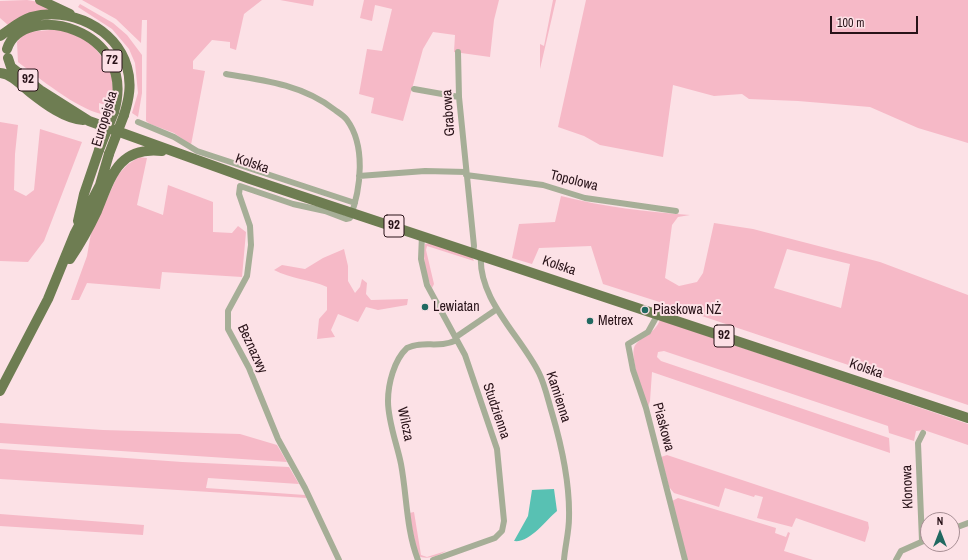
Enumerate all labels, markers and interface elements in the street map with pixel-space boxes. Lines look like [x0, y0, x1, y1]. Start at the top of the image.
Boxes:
scale bar [832, 8, 920, 34]
text: 100 m [837, 15, 864, 31]
road number: 72 [102, 50, 122, 72]
road number: 92 [18, 69, 38, 91]
street label: Europejska [89, 89, 121, 149]
street label: Grabowa [439, 89, 459, 137]
street label: Kolska [233, 150, 271, 178]
street label: Topolowa [548, 167, 600, 195]
road number: 92 [384, 215, 404, 237]
street label: Kolska [540, 252, 578, 280]
place label: Lewiatan [433, 299, 480, 315]
marker: Lewiatan [420, 302, 430, 312]
place label: Piaskowa NŻ [653, 302, 721, 318]
marker: Piaskowa NŻ [640, 305, 650, 315]
place label: Metrex [598, 313, 633, 329]
marker: Metrex [585, 316, 595, 326]
street label: Beznazwy [233, 322, 271, 376]
road number: 92 [714, 325, 734, 347]
street label: Kolska [847, 355, 885, 383]
street label: Kamienna [542, 370, 574, 424]
street label: Studzienna [479, 381, 513, 441]
street label: Piaskowa [648, 401, 678, 453]
street label: Wilcza [393, 405, 417, 443]
street label: Klonowa [899, 465, 917, 509]
north arrow [920, 512, 960, 552]
text: N [937, 514, 943, 528]

